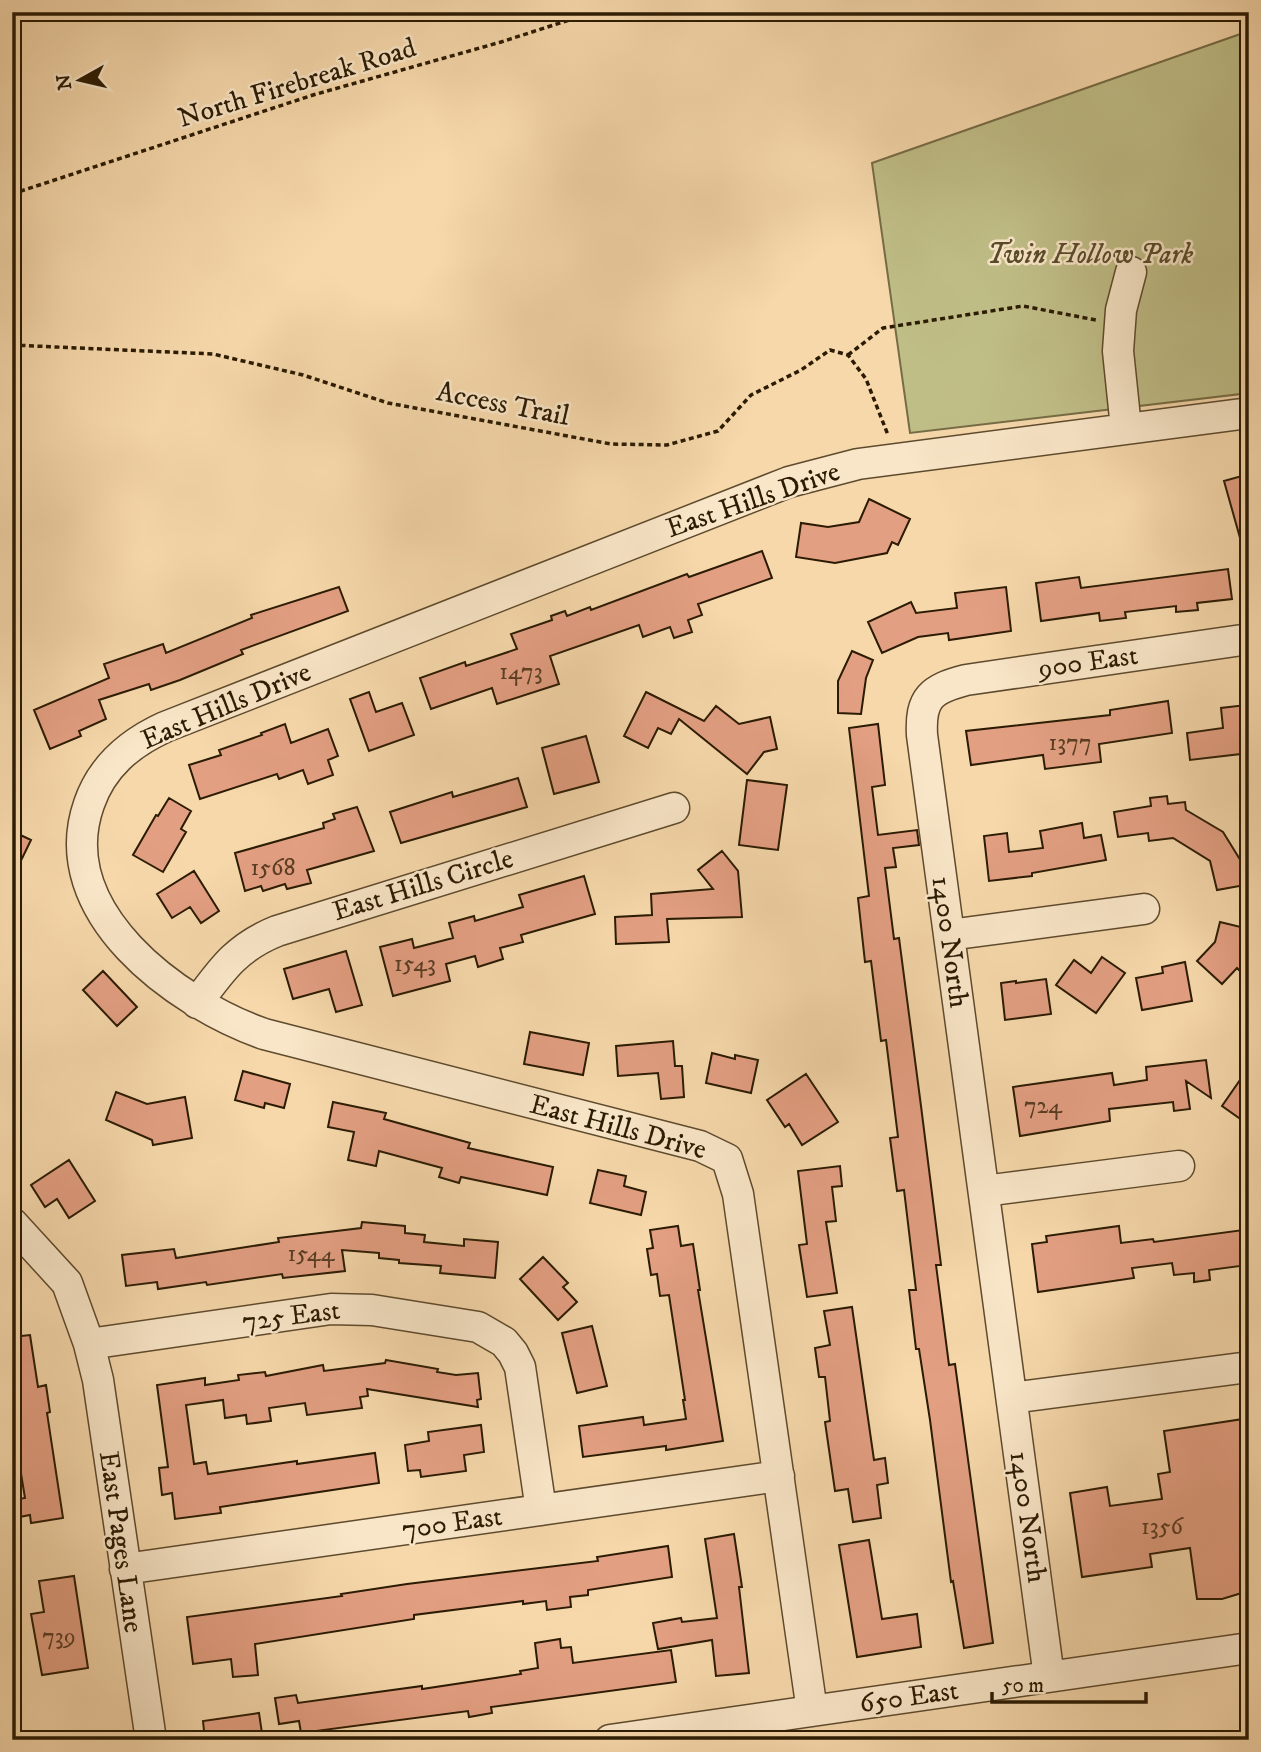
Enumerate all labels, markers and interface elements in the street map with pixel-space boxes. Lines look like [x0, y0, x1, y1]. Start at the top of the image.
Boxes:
street label: North Firebreak Road [174, 30, 420, 136]
north arrow [46, 46, 116, 116]
text: N [52, 72, 77, 91]
park label: Twin Hollow Park [987, 237, 1193, 272]
street label: Access Trail [434, 374, 573, 434]
street label: East Hills Drive [662, 454, 844, 546]
street label: 900 East [1034, 638, 1140, 687]
street label: East Hills Drive [136, 654, 316, 758]
house number: 1473 [499, 657, 543, 687]
house number: 1377 [1048, 728, 1092, 758]
street label: East Hills Circle [328, 841, 518, 929]
house number: 1568 [250, 853, 296, 883]
street label: 1400 North [923, 874, 977, 1010]
house number: 1543 [394, 949, 436, 979]
street label: East Hills Drive [526, 1087, 710, 1167]
house number: 724 [1024, 1091, 1063, 1121]
house number: 1544 [288, 1239, 336, 1269]
street label: 725 East [240, 1293, 342, 1339]
street label: East Pages Lane [91, 1449, 151, 1635]
street label: 1400 North [1001, 1449, 1055, 1585]
street label: 700 East [400, 1499, 504, 1547]
house number: 1356 [1141, 1512, 1185, 1542]
house number: 739 [42, 1622, 76, 1652]
scale bar [992, 1661, 1146, 1705]
street label: 650 East [857, 1673, 961, 1721]
text: 50 m [1002, 1673, 1044, 1699]

